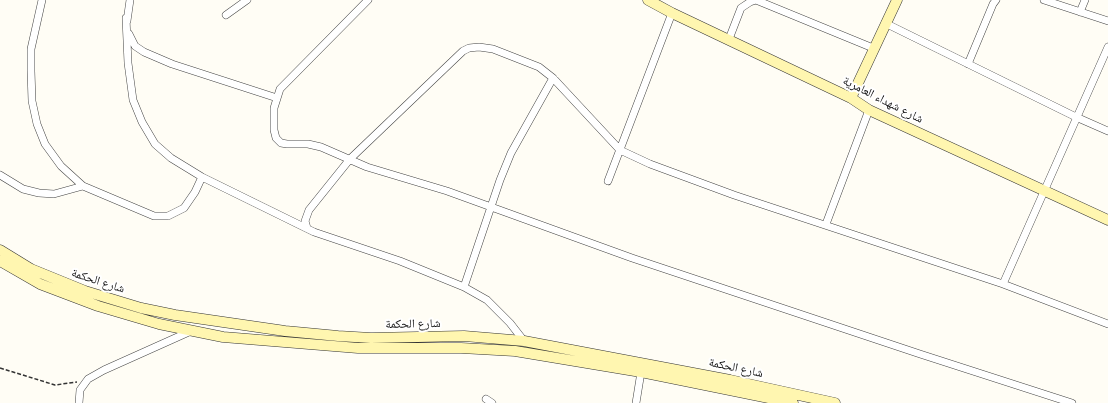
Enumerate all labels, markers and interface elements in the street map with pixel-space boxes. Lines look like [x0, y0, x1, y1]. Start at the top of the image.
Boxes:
street label: شارع شهداء العامرية [840, 73, 926, 127]
street label: شارع الحكمة [70, 266, 126, 296]
street label: شارع الحكمة [385, 316, 441, 332]
street label: شارع الحكمة [708, 355, 764, 381]

